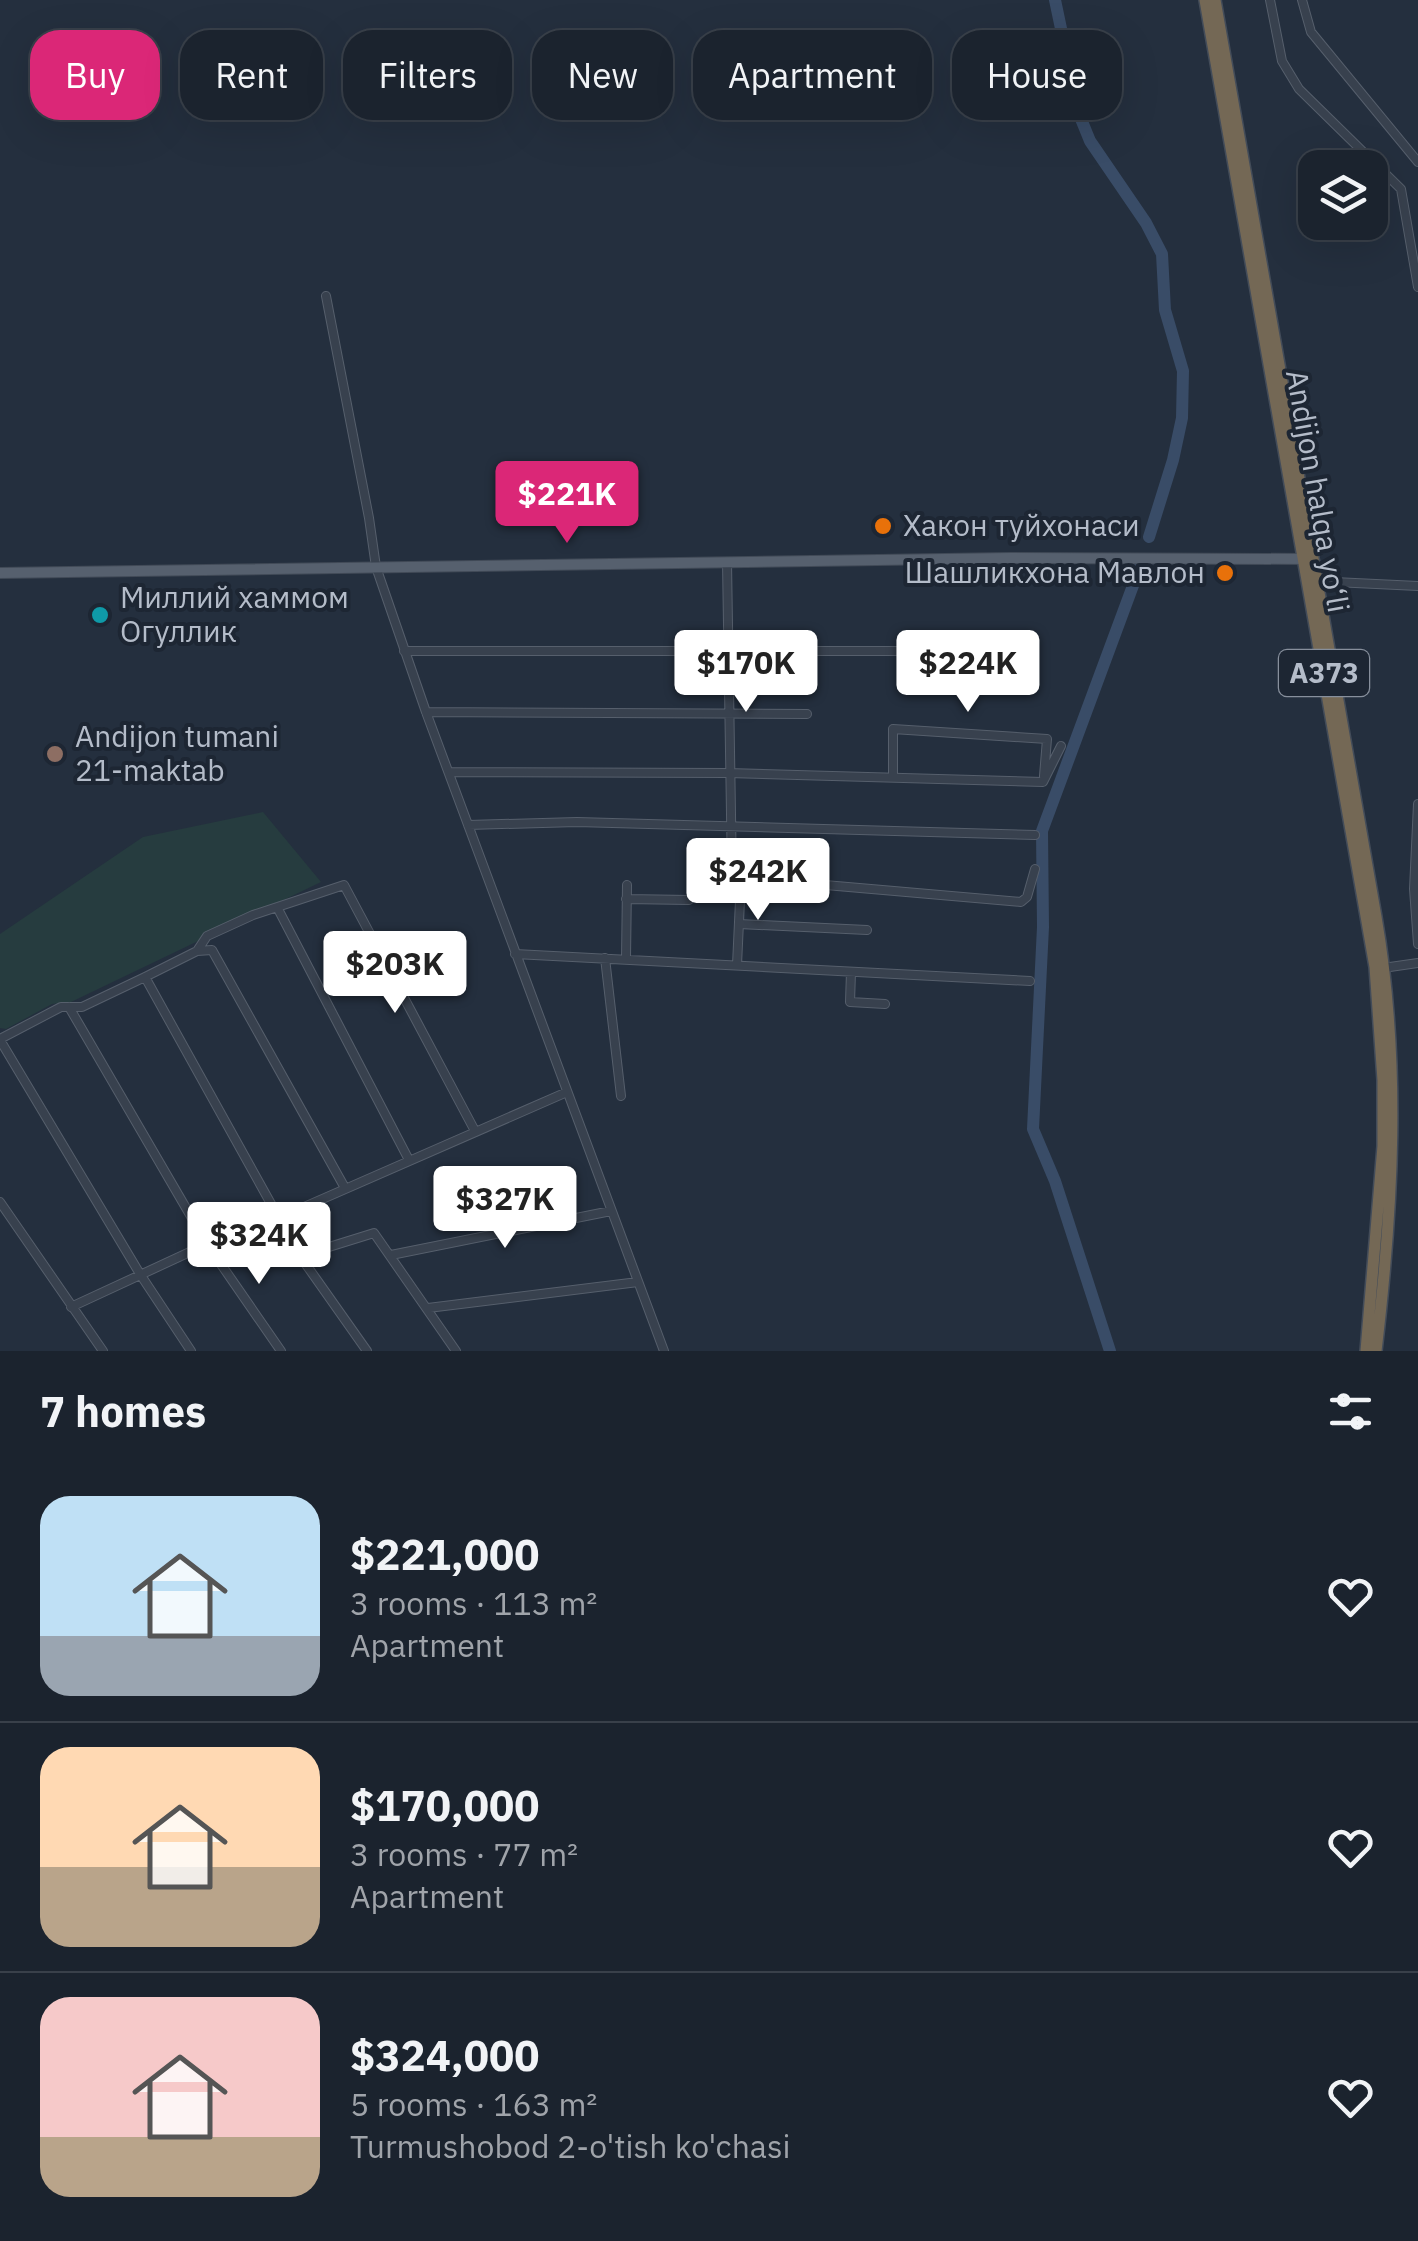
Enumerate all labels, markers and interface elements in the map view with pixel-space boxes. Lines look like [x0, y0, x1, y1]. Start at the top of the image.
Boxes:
chip: Buy [30, 30, 160, 120]
chip: Rent [180, 30, 323, 120]
chip: Filters [343, 30, 512, 120]
chip: New [532, 30, 673, 120]
chip: Apartment [693, 30, 932, 120]
chip: House [952, 30, 1122, 120]
map controls [1298, 150, 1388, 240]
button: layers [1298, 150, 1388, 240]
street label: Andijon halqa yo‘li [1278, 366, 1359, 615]
pin: $221K [497, 461, 637, 546]
text: $221K [517, 472, 617, 514]
place label: Хакон туйхонаси [903, 505, 1140, 544]
marker: Хакон туйхонаси [872, 515, 894, 537]
place label: Шашликхона Мавлон [905, 552, 1205, 591]
marker: Шашликхона Мавлон [1214, 562, 1236, 584]
place label: Миллий хаммом Огуллик [120, 577, 349, 650]
marker: Миллий хаммом Огуллик [89, 604, 111, 626]
pin: $170K [676, 630, 816, 715]
pin: $224K [898, 630, 1038, 715]
text: $170K [696, 641, 796, 683]
text: $224K [918, 641, 1018, 683]
road number: A373 [1279, 650, 1369, 696]
place label: Andijon tumani 21-maktab [75, 716, 279, 789]
marker: Andijon tumani 21-maktab [44, 743, 66, 765]
pin: $242K [688, 838, 828, 923]
text: $242K [708, 849, 808, 891]
pin: $203K [325, 931, 465, 1016]
text: $203K [345, 942, 445, 984]
pin: $327K [435, 1166, 575, 1251]
text: $327K [455, 1177, 555, 1219]
pin: $324K [189, 1202, 329, 1287]
text: $324K [209, 1213, 309, 1255]
text: 7 homes [40, 1384, 206, 1439]
icon: filters [1323, 1384, 1378, 1439]
text: $221,000 [350, 1527, 539, 1582]
icon: home [120, 1536, 240, 1656]
icon: heart [1323, 1569, 1378, 1624]
text: 3 rooms · 113 m² [350, 1582, 597, 1624]
text: Apartment [350, 1624, 504, 1666]
text: $170,000 [350, 1778, 539, 1833]
icon: home [120, 1787, 240, 1907]
icon: heart [1323, 1820, 1378, 1875]
text: 3 rooms · 77 m² [350, 1833, 578, 1875]
text: Apartment [350, 1875, 504, 1917]
text: $324,000 [350, 2028, 539, 2083]
icon: home [120, 2037, 240, 2157]
icon: heart [1323, 2070, 1378, 2125]
text: 5 rooms · 163 m² [350, 2083, 597, 2125]
text: Turmushobod 2-o'tish ko'chasi [350, 2125, 791, 2167]

